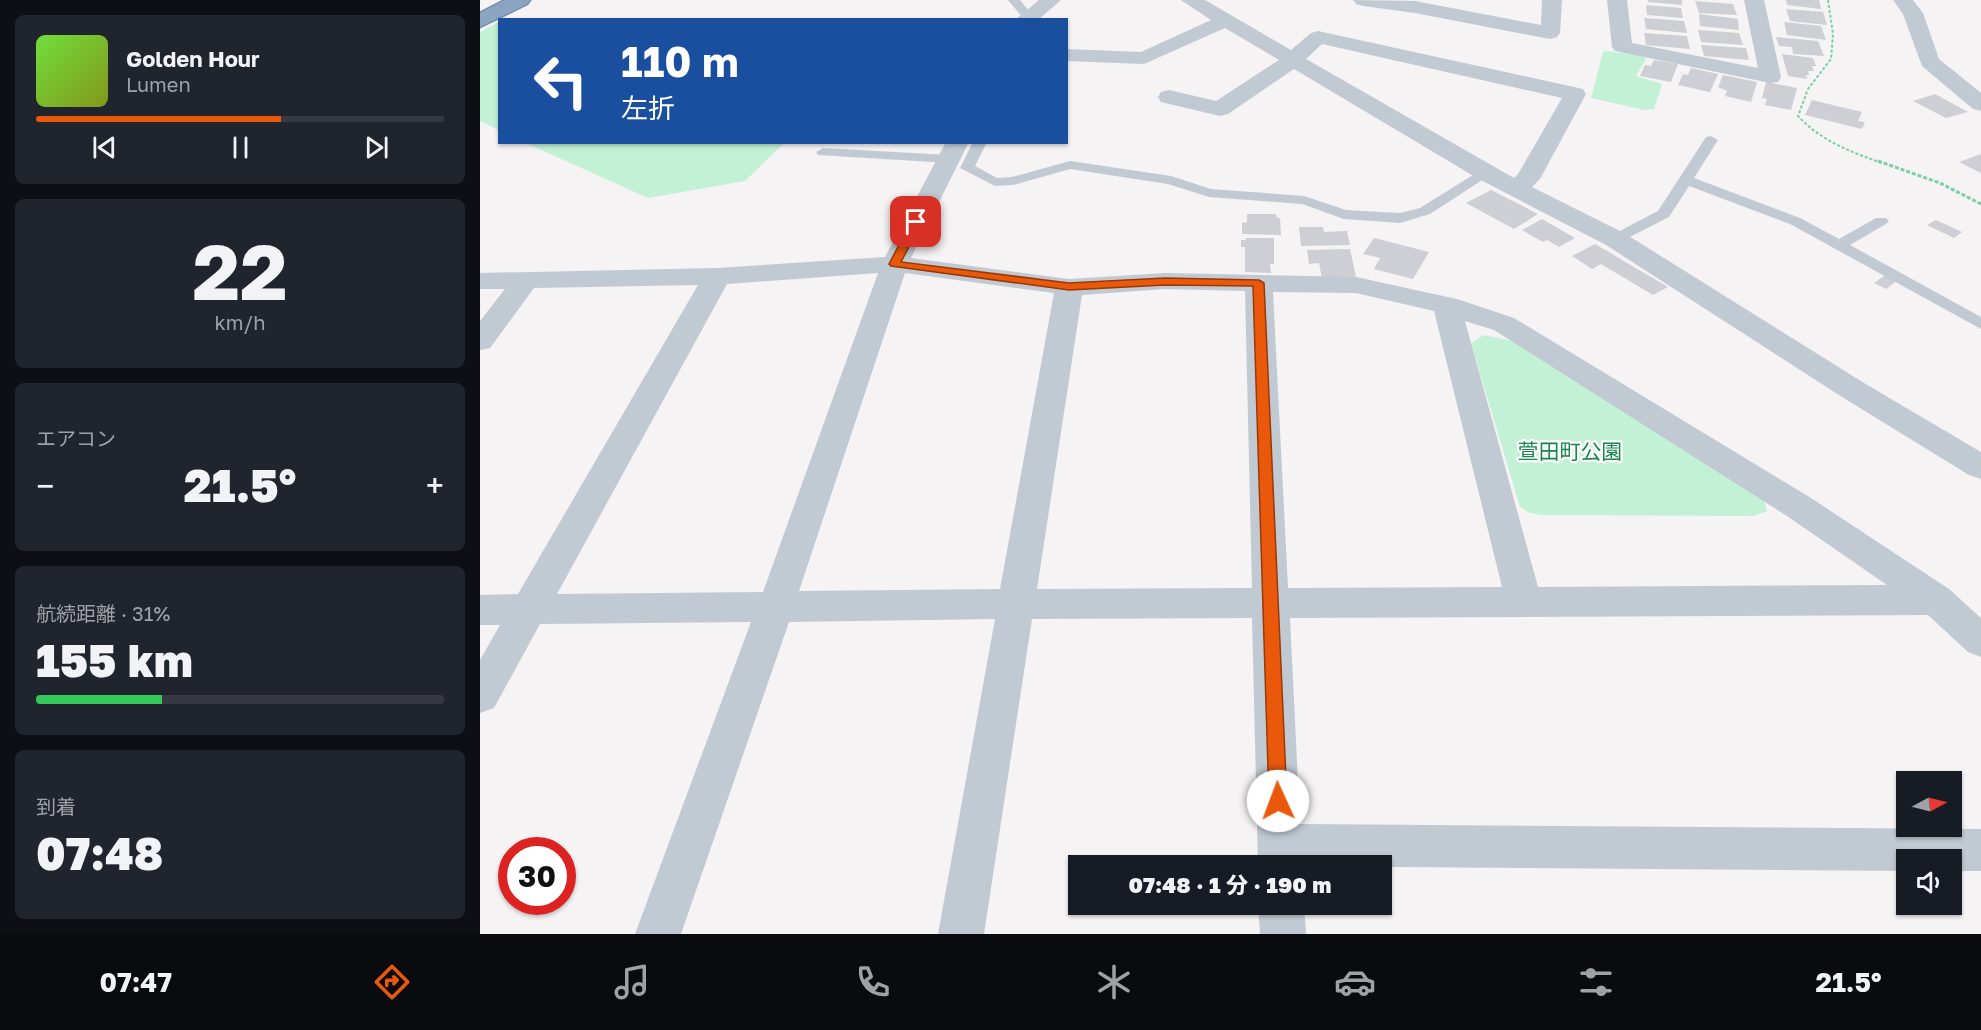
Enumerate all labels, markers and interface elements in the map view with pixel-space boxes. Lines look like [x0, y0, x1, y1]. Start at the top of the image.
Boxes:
text: 110 m [621, 36, 739, 86]
icon: left [522, 42, 600, 120]
text: Golden Hour [126, 45, 260, 72]
text: Lumen [126, 72, 191, 96]
text: 左折 [621, 92, 675, 124]
icon: previous [88, 131, 121, 164]
icon: pause [224, 131, 257, 164]
icon: next [360, 131, 393, 164]
pin [890, 196, 941, 247]
icon: arrive [899, 205, 932, 238]
text: 22 [192, 224, 288, 317]
text: km/h [215, 310, 265, 334]
text: エアコン [36, 426, 116, 450]
park label: 萱田町公園 [1518, 438, 1623, 464]
text: 21.5° [184, 458, 296, 512]
text: − [36, 466, 54, 505]
text: + [426, 466, 444, 505]
text: 航続距離 · 31% [36, 601, 170, 625]
text: 155 km [36, 633, 193, 687]
position arrow [1246, 769, 1310, 833]
north arrow [1896, 771, 1962, 837]
map controls [1896, 771, 1962, 915]
text: 到着 [36, 794, 76, 818]
text: 07:48 [36, 826, 163, 880]
speed limit sign: 30 [498, 837, 576, 915]
button: sound [1896, 849, 1962, 915]
text: 07:48 · 1 分 · 190 m [1129, 871, 1331, 898]
icon: directions [371, 961, 413, 1003]
icon: music [611, 961, 653, 1003]
icon: phone [852, 961, 894, 1003]
icon: climate [1093, 961, 1135, 1003]
icon: car [1334, 961, 1376, 1003]
icon: filters [1575, 961, 1617, 1003]
text: 07:47 [99, 966, 172, 998]
text: 21.5° [1815, 966, 1881, 998]

